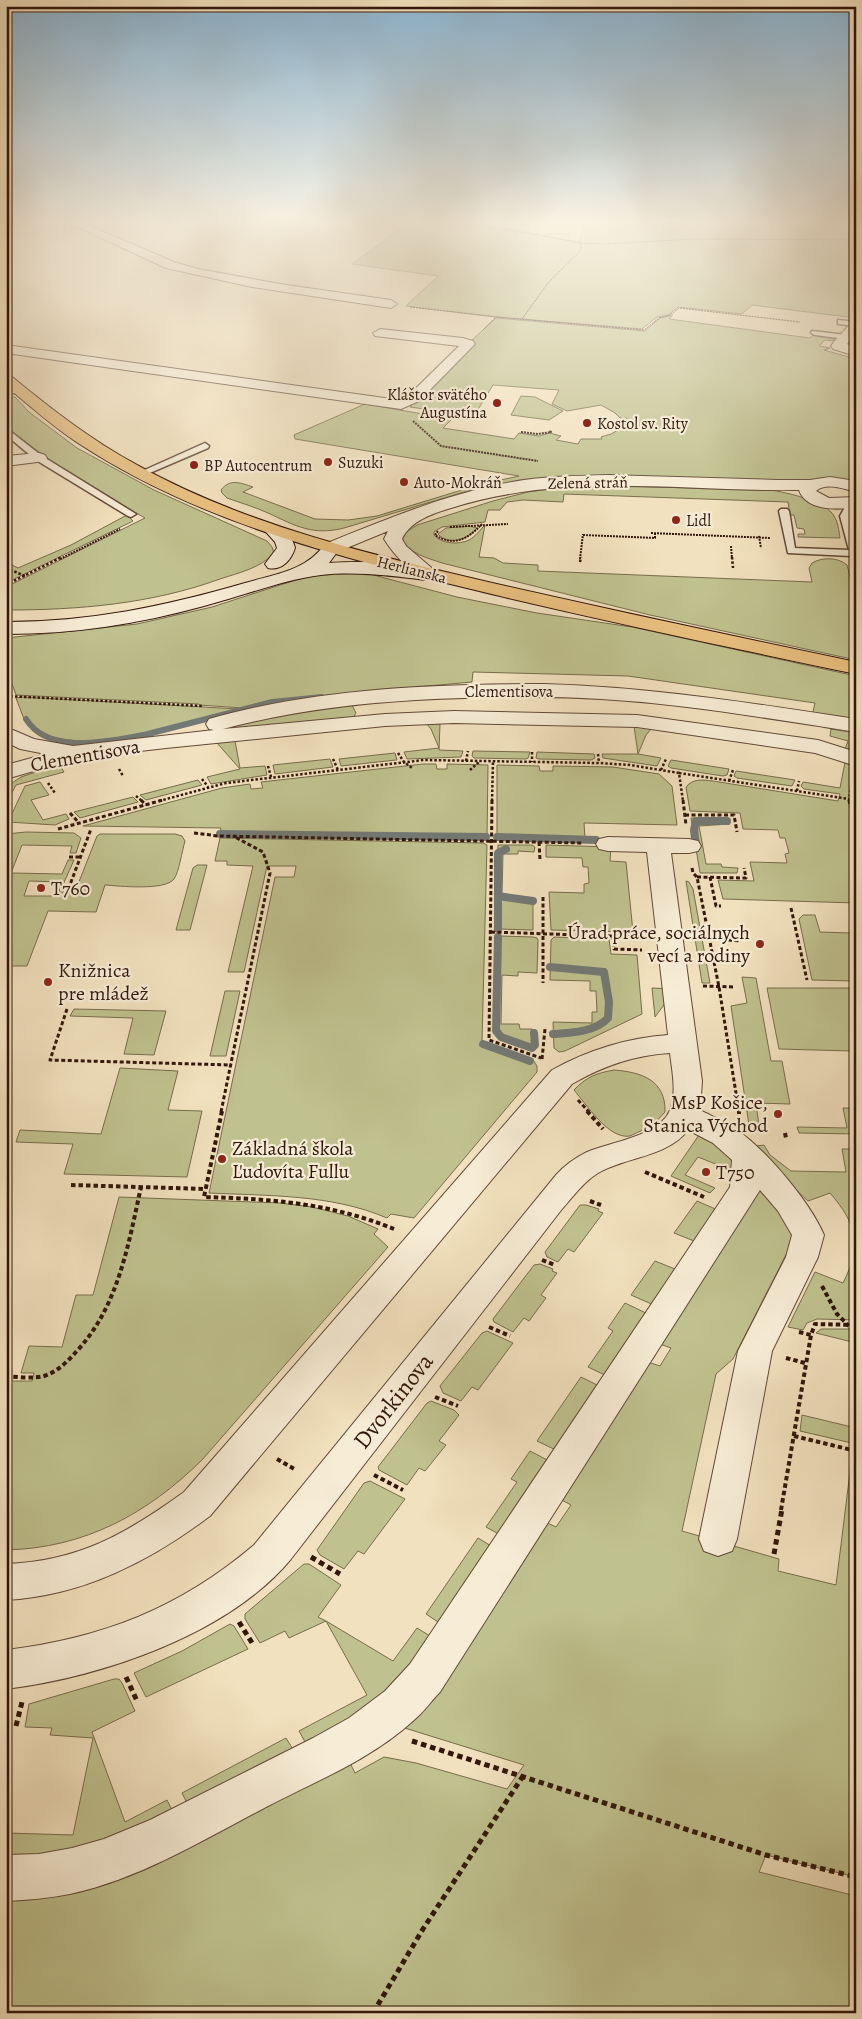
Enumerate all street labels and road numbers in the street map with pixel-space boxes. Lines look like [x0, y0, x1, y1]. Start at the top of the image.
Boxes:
street label: Zelená stráň [548, 471, 628, 495]
street label: Herlianska [375, 551, 449, 589]
street label: Clementisova [465, 681, 554, 703]
street label: Clementisova [28, 732, 143, 778]
street label: Dvorkinova [345, 1346, 441, 1456]

